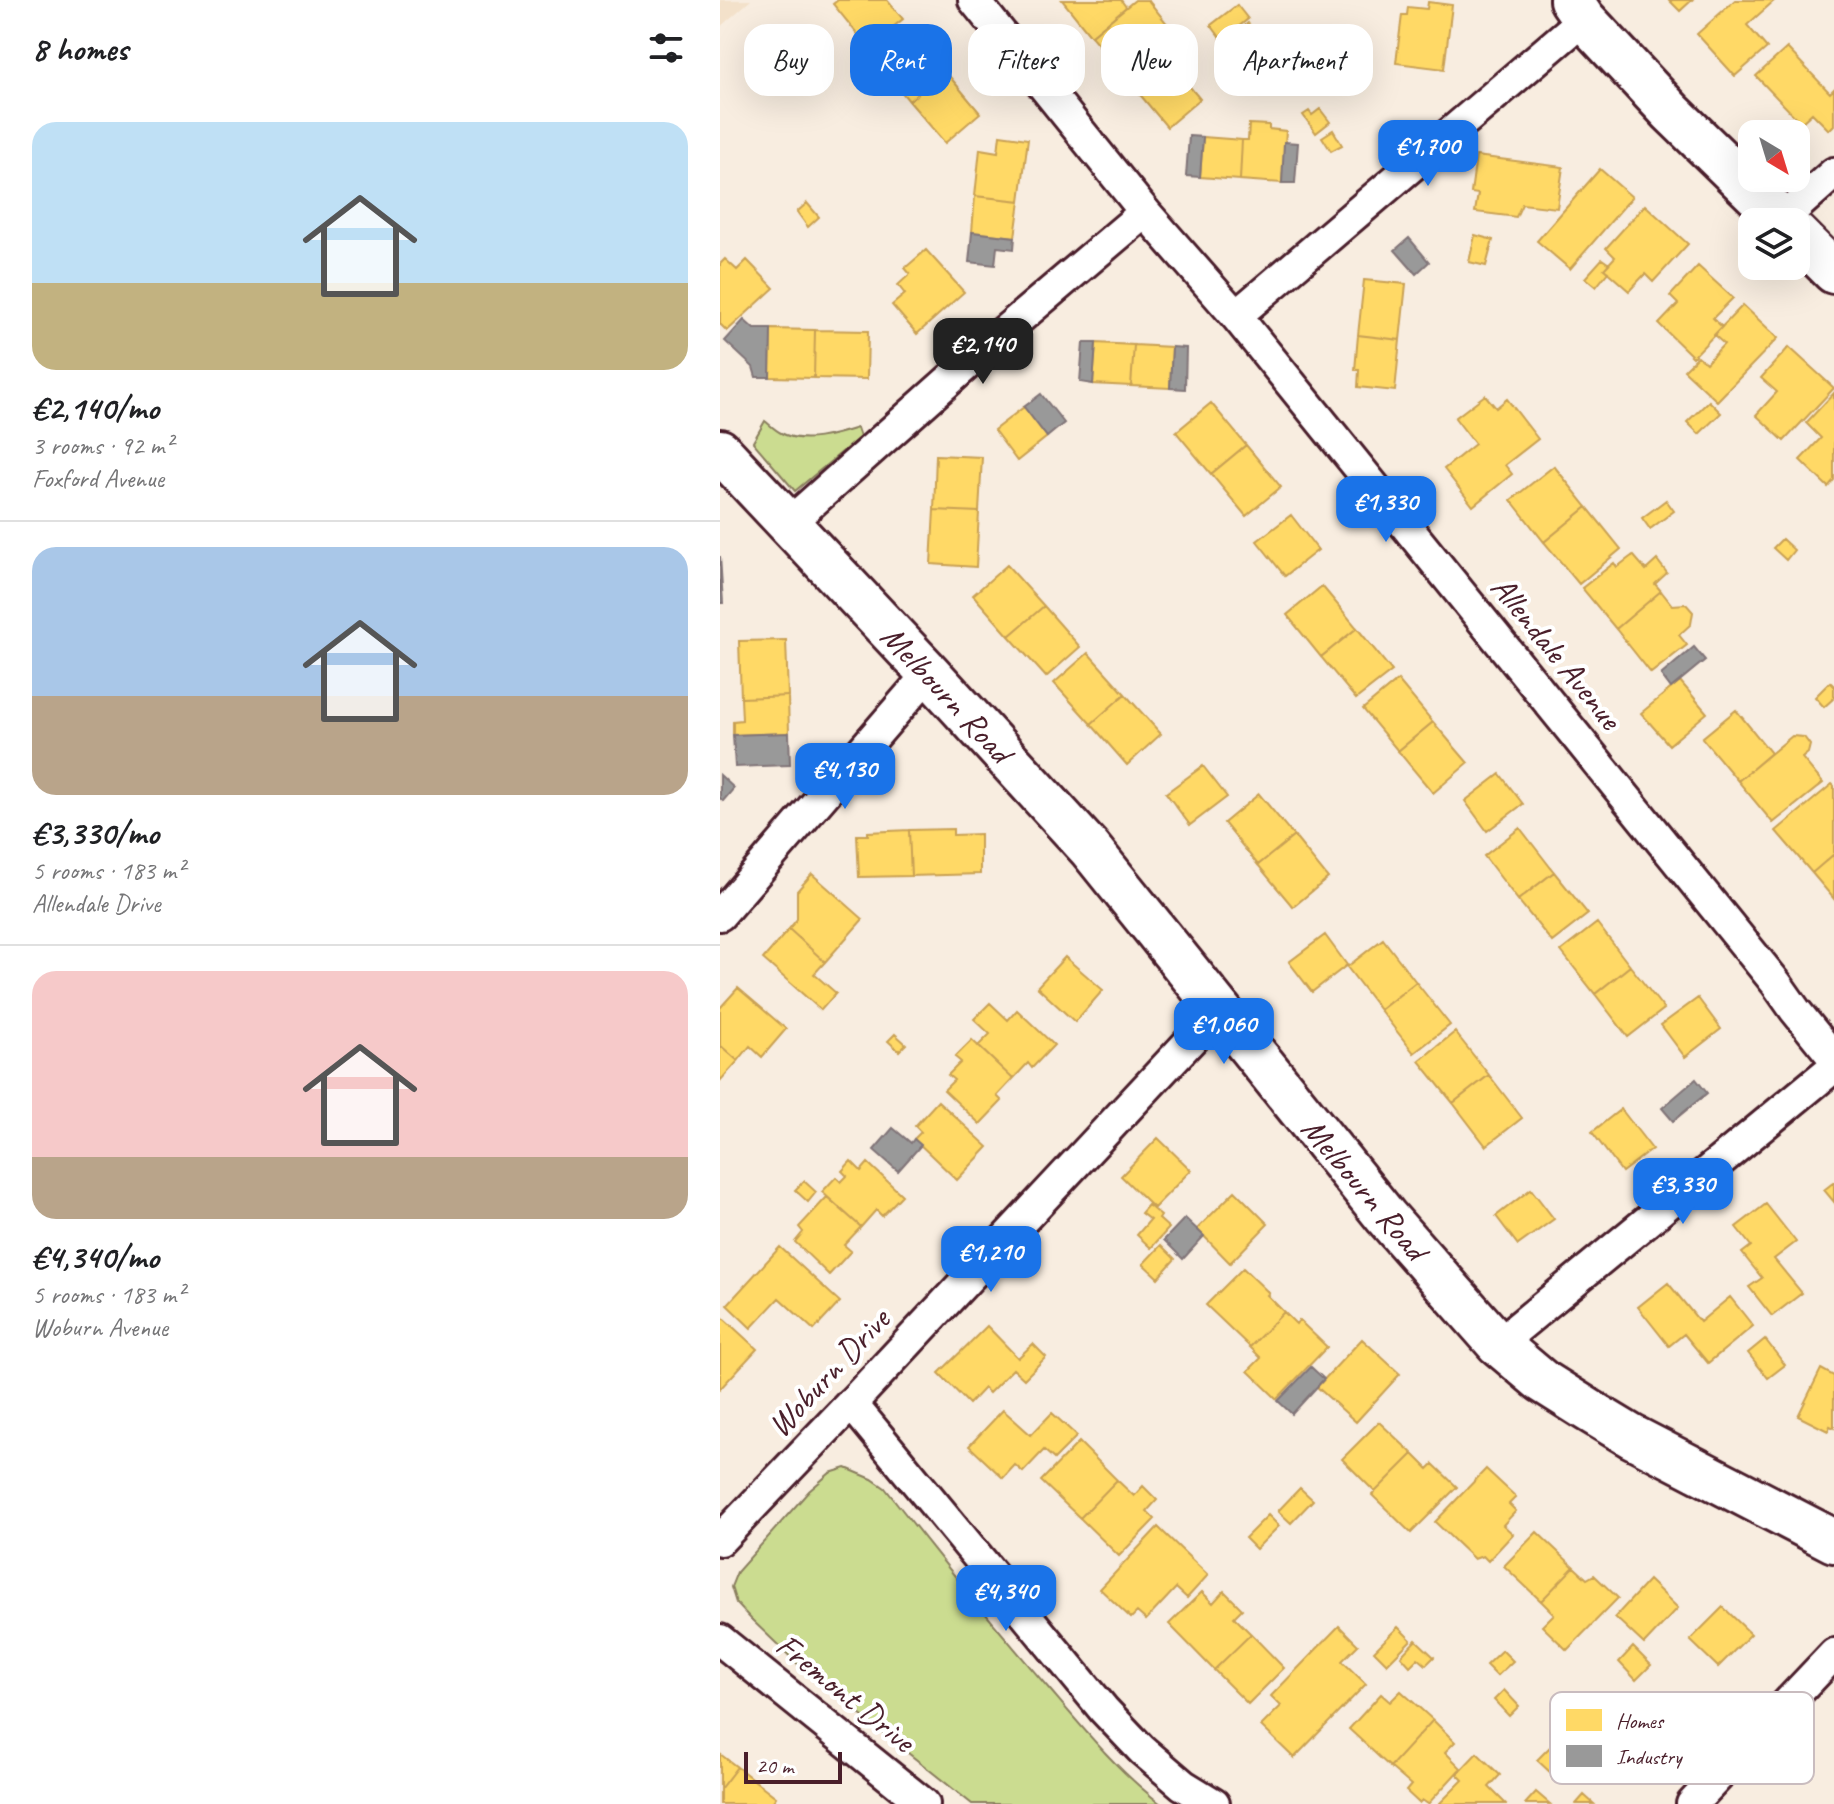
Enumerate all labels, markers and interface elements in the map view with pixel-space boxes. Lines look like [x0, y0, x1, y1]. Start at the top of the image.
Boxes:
chip: Buy [744, 24, 834, 96]
chip: Rent [850, 24, 952, 96]
chip: Filters [968, 24, 1085, 96]
chip: New [1101, 24, 1198, 96]
chip: Apartment [1214, 24, 1373, 96]
icon: filters [644, 26, 688, 70]
text: 8 homes [32, 27, 128, 70]
pin: €1,700 [1363, 120, 1493, 188]
north arrow [1738, 120, 1810, 192]
map controls [1738, 120, 1810, 280]
text: €1,700 [1396, 129, 1460, 162]
icon: home [288, 174, 432, 318]
button: layers [1738, 208, 1810, 280]
pin: €2,140 [918, 318, 1048, 386]
text: €2,140 [951, 327, 1015, 360]
text: €2,140/mo [32, 386, 159, 429]
text: 3 rooms · 92 m² [32, 429, 173, 462]
text: Foxford Avenue [32, 462, 164, 495]
pin: €1,330 [1321, 476, 1451, 544]
text: €1,330 [1354, 485, 1418, 518]
street label: Allendale Avenue [1482, 567, 1633, 739]
icon: home [288, 599, 432, 743]
street label: Melbourn Road [872, 615, 1025, 776]
pin: €4,130 [780, 743, 910, 811]
text: €4,130 [813, 752, 877, 785]
text: €3,330/mo [32, 811, 159, 854]
text: 5 rooms · 183 m² [32, 854, 184, 887]
text: Allendale Drive [32, 887, 160, 920]
pin: €1,060 [1159, 998, 1289, 1066]
text: €1,060 [1192, 1007, 1256, 1040]
icon: home [288, 1023, 432, 1167]
street label: Melbourn Road [1292, 1108, 1441, 1273]
pin: €3,330 [1618, 1158, 1748, 1226]
text: €3,330 [1651, 1167, 1715, 1200]
pin: €1,210 [926, 1226, 1056, 1294]
text: €4,340/mo [32, 1235, 159, 1278]
text: €1,210 [959, 1235, 1023, 1268]
text: 5 rooms · 183 m² [32, 1278, 184, 1311]
street label: Woburn Drive [758, 1297, 901, 1446]
text: Woburn Avenue [32, 1311, 168, 1344]
pin: €4,340 [941, 1565, 1071, 1633]
text: €4,340 [974, 1574, 1038, 1607]
street label: Fremont Drive [767, 1623, 926, 1763]
legend [1550, 1692, 1814, 1784]
text: Homes [1616, 1707, 1665, 1735]
text: Industry [1616, 1743, 1684, 1771]
scale bar [744, 1748, 842, 1784]
text: 20 m [756, 1752, 793, 1780]

